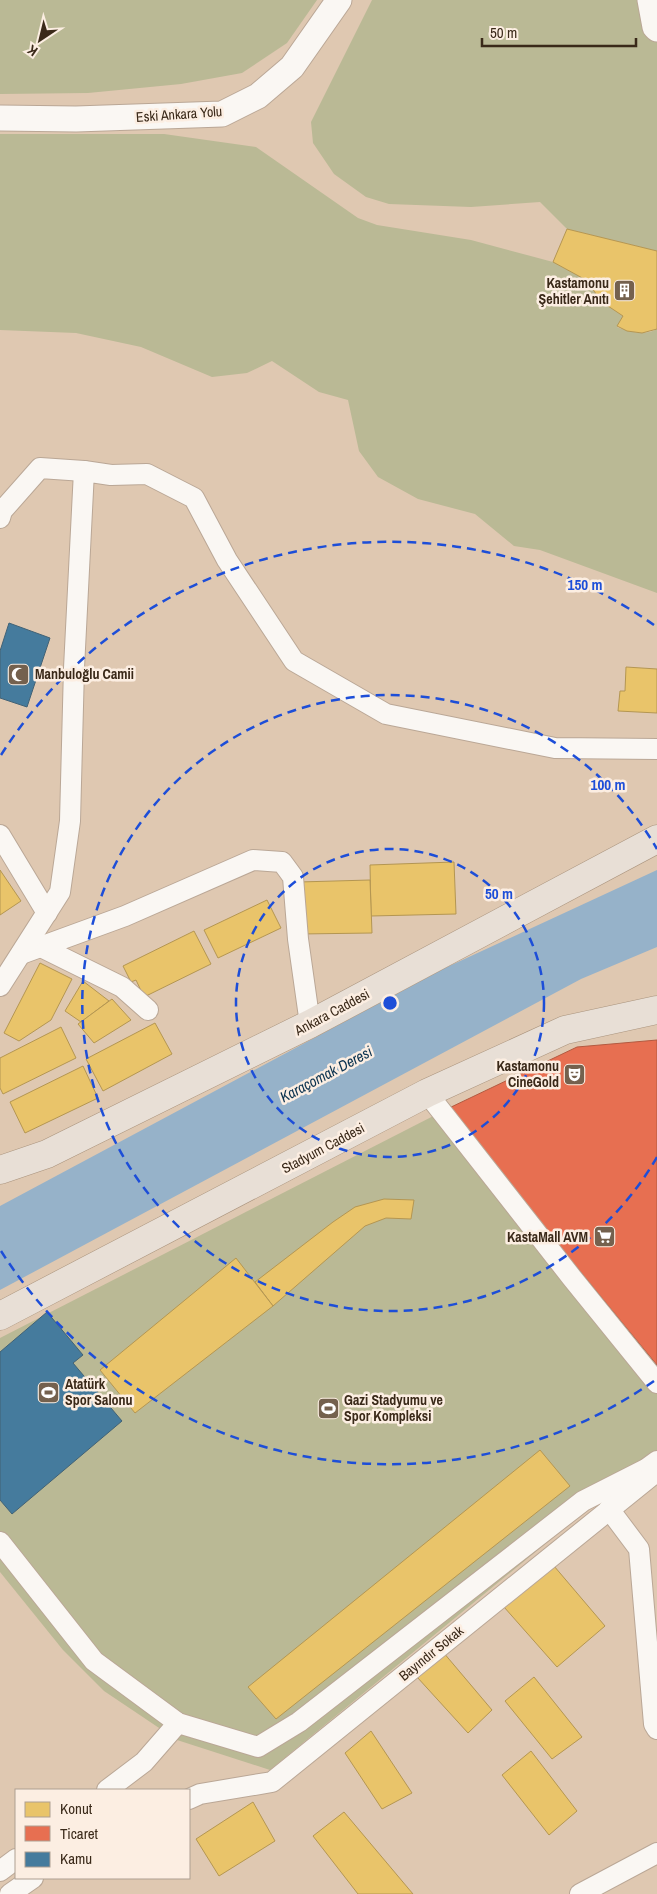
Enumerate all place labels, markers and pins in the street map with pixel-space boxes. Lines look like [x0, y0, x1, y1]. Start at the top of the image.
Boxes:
place label: Kastamonu Şehitler Anıtı [539, 274, 609, 308]
building icon: Kastamonu Şehitler Anıtı [613, 279, 637, 303]
mosque icon: Manbuloğlu Camii [7, 662, 31, 686]
place label: Manbuloğlu Camii [35, 665, 134, 683]
centre of rings [381, 994, 399, 1012]
place label: Kastamonu CineGold [496, 1057, 559, 1091]
theatre icon: Kastamonu CineGold [563, 1062, 587, 1086]
supermarket icon: KastaMall AVM [592, 1225, 616, 1249]
place label: KastaMall AVM [507, 1228, 588, 1246]
place label: Atatürk Spor Salonu [65, 1375, 133, 1409]
sports icon: Atatürk Spor Salonu [37, 1380, 61, 1404]
place label: Gazi Stadyumu ve Spor Kompleksi [344, 1391, 443, 1425]
sports icon: Gazi Stadyumu ve Spor Kompleksi [316, 1396, 340, 1420]

